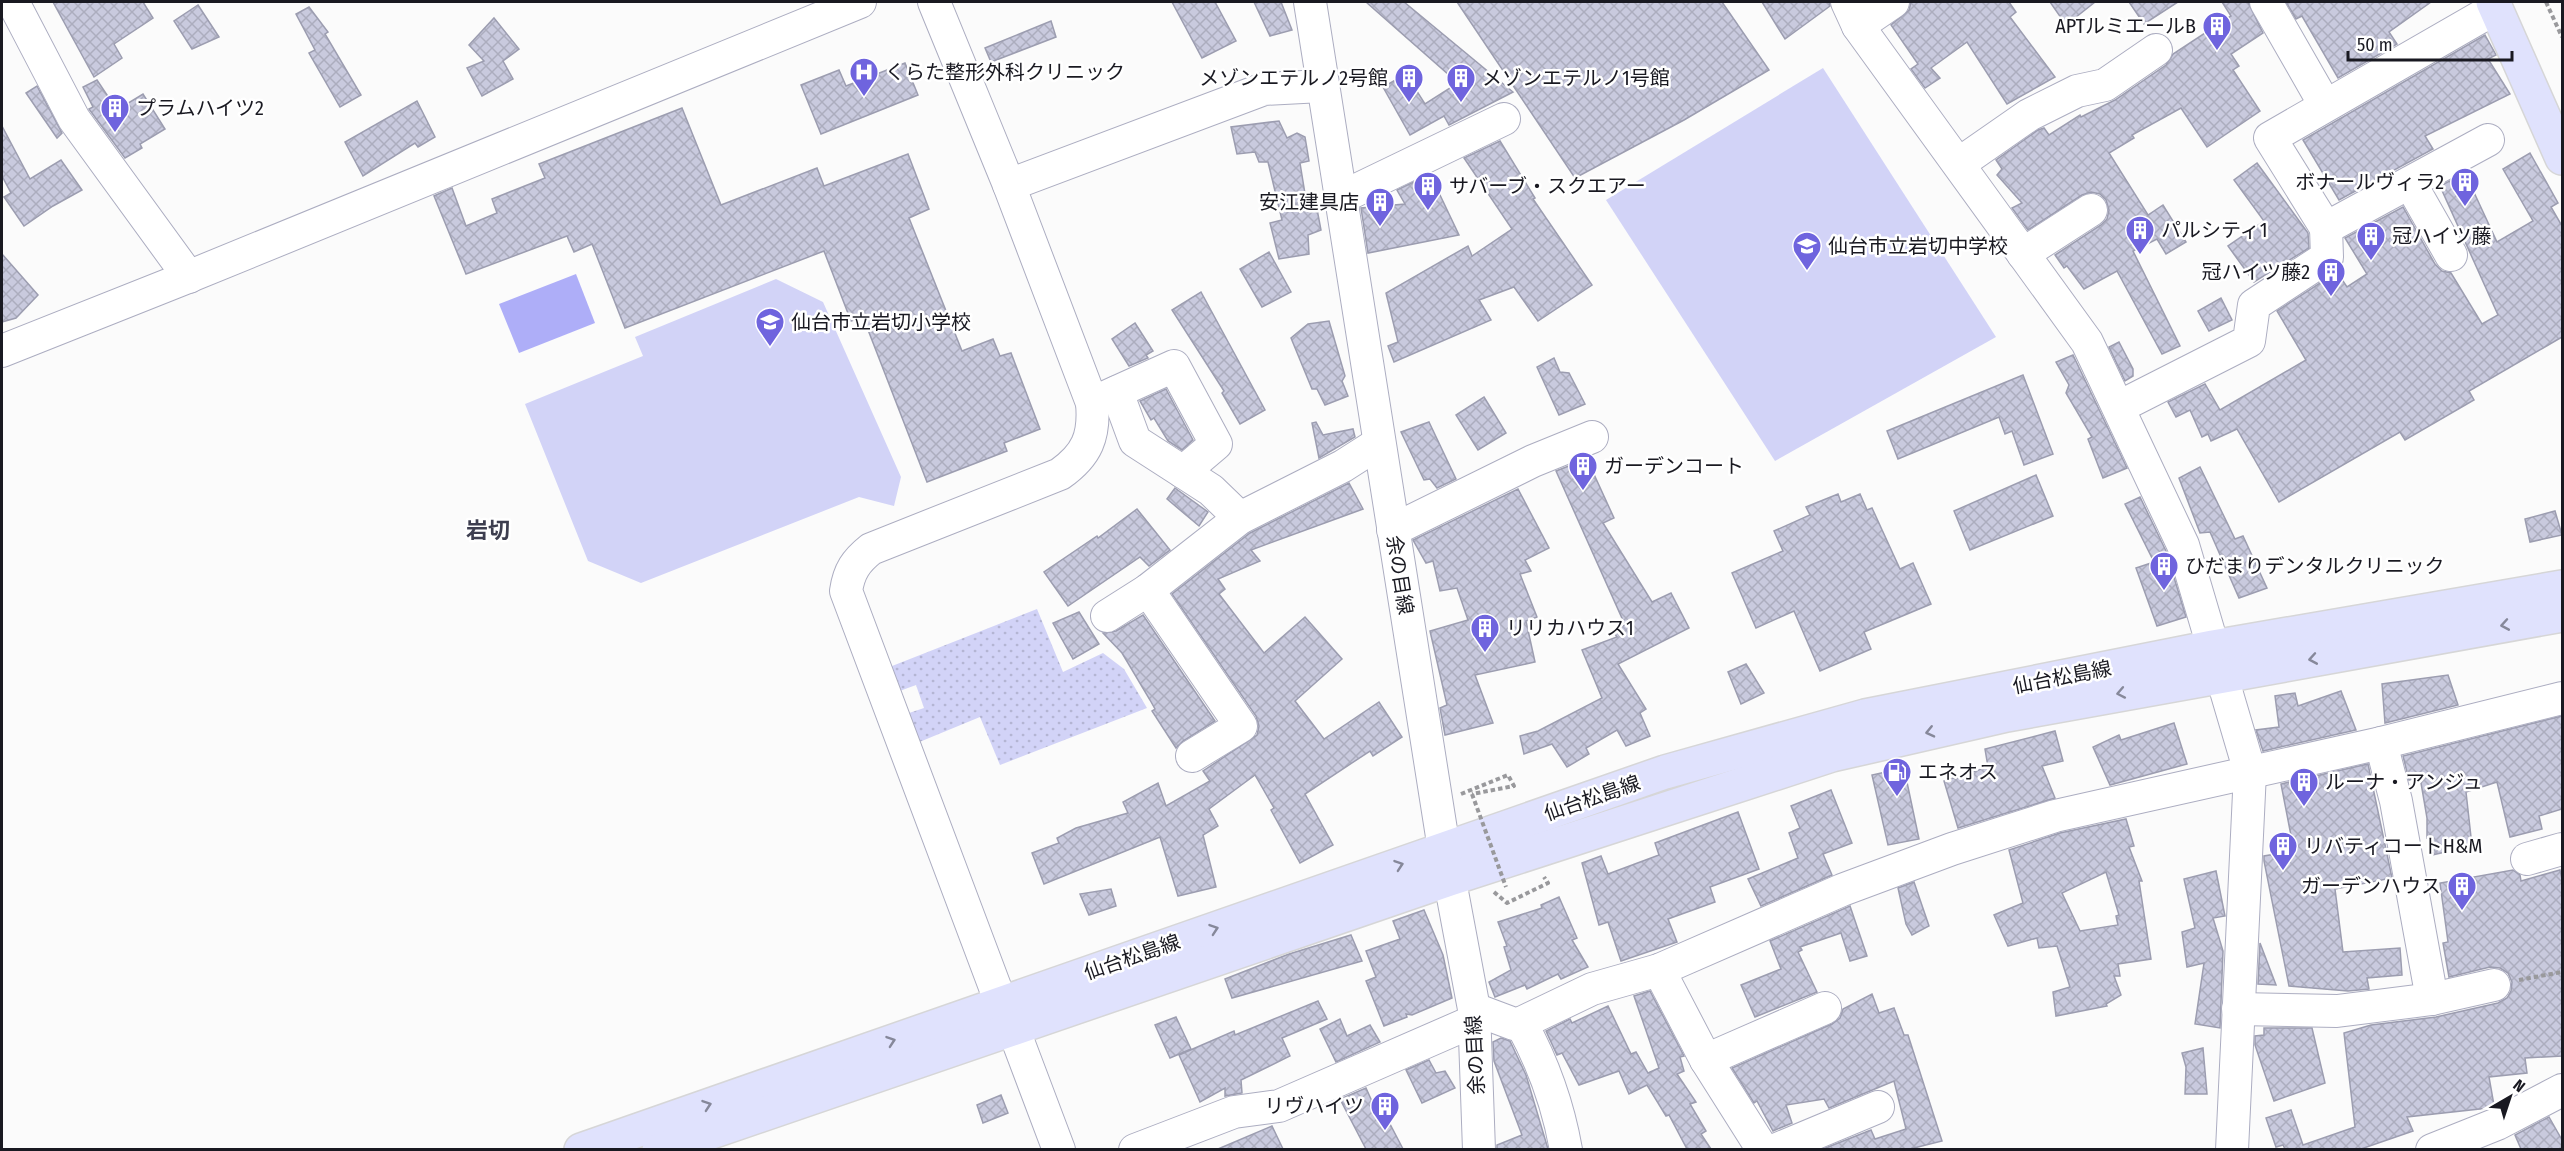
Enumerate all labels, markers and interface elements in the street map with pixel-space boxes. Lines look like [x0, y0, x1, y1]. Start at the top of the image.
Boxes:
building icon: APTルミエールB [2201, 10, 2233, 52]
place label: APTルミエールB [2055, 14, 2196, 38]
scale bar [2348, 24, 2512, 62]
text: 50 m [2357, 34, 2393, 56]
hospital icon: くらた整形外科クリニック [848, 56, 880, 98]
place label: くらた整形外科クリニック [885, 60, 1125, 84]
building icon: メゾンエテルノ2号館 [1393, 62, 1425, 104]
building icon: メゾンエテルノ1号館 [1445, 62, 1477, 104]
place label: メゾンエテルノ2号館 [1199, 66, 1388, 90]
place label: メゾンエテルノ1号館 [1482, 66, 1670, 90]
building icon: プラムハイツ2 [99, 92, 131, 134]
place label: プラムハイツ2 [136, 96, 264, 120]
building icon: ボナールヴィラ2 [2449, 166, 2481, 208]
building icon: サバーブ・スクエアー [1412, 170, 1444, 212]
place label: ボナールヴィラ2 [2295, 170, 2444, 194]
place label: サバーブ・スクエアー [1449, 174, 1646, 198]
building icon: 安江建具店 [1364, 186, 1396, 228]
place label: 安江建具店 [1259, 190, 1359, 214]
building icon: パルシティ1 [2124, 214, 2156, 256]
place label: パルシティ1 [2161, 218, 2268, 242]
building icon: 冠ハイツ藤 [2355, 220, 2387, 262]
place label: 冠ハイツ藤 [2392, 224, 2492, 248]
school or university icon: 仙台市立岩切中学校 [1791, 230, 1823, 272]
place label: 仙台市立岩切中学校 [1828, 234, 2008, 258]
building icon: 冠ハイツ藤2 [2315, 256, 2347, 298]
place label: 冠ハイツ藤2 [2202, 260, 2310, 284]
school or university icon: 仙台市立岩切小学校 [754, 306, 786, 348]
place label: 仙台市立岩切小学校 [791, 310, 971, 334]
building icon: ガーデンコート [1567, 450, 1599, 492]
place label: ガーデンコート [1604, 454, 1744, 478]
district label: 岩切 [466, 517, 510, 544]
street label: 余の目線 [1382, 534, 1418, 616]
building icon: ひだまりデンタルクリニック [2148, 550, 2180, 592]
place label: ひだまりデンタルクリニック [2185, 554, 2445, 578]
building icon: リリカハウス1 [1469, 612, 1501, 654]
place label: リリカハウス1 [1506, 616, 1634, 640]
one-way arrow [2500, 619, 2510, 631]
one-way arrow [2308, 652, 2318, 665]
street label: 仙台松島線 [2011, 656, 2113, 698]
one-way arrow [2116, 686, 2126, 699]
one-way arrow [1925, 725, 1935, 738]
fuel station icon: エネオス [1881, 756, 1913, 798]
place label: エネオス [1918, 760, 1998, 784]
building icon: ルーナ・アンジュ [2288, 766, 2320, 808]
street label: 仙台松島線 [1541, 770, 1643, 826]
place label: ルーナ・アンジュ [2325, 770, 2483, 794]
building icon: リバティコートH&M [2267, 830, 2299, 872]
place label: リバティコートH&M [2304, 834, 2482, 858]
one-way arrow [1393, 860, 1403, 873]
building icon: ガーデンハウス [2446, 870, 2478, 912]
place label: ガーデンハウス [2301, 874, 2441, 898]
one-way arrow [1208, 923, 1219, 936]
street label: 仙台松島線 [1081, 929, 1183, 985]
street label: 余の目線 [1461, 1014, 1489, 1096]
one-way arrow [885, 1036, 896, 1049]
north arrow [2480, 1067, 2540, 1127]
text: N [2509, 1075, 2529, 1096]
building icon: リヴハイツ [1369, 1090, 1401, 1132]
place label: リヴハイツ [1264, 1094, 1364, 1118]
one-way arrow [701, 1100, 712, 1113]

